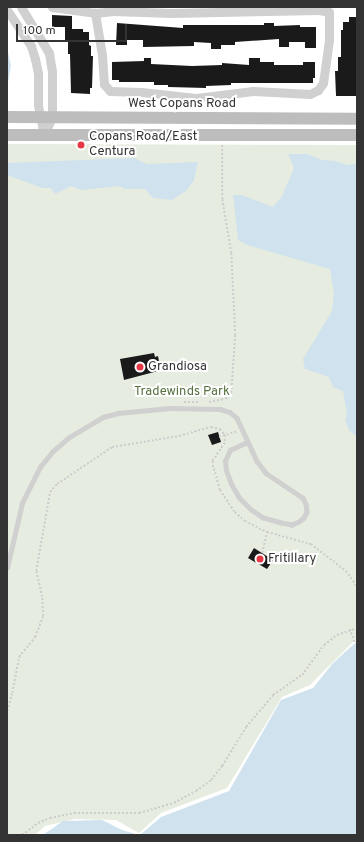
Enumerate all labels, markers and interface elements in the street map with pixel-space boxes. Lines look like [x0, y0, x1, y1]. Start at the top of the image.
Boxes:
scale bar [18, 16, 129, 42]
text: 100 m [23, 23, 56, 39]
street label: West Copans Road [128, 96, 236, 112]
place label: Copans Road/East Centura [89, 130, 198, 161]
marker: Copans Road/East Centura [76, 140, 86, 150]
place label: Grandiosa [148, 359, 207, 375]
marker: Grandiosa [135, 362, 145, 372]
park label: Tradewinds Park [134, 384, 230, 400]
place label: Fritillary [268, 551, 316, 567]
marker: Fritillary [255, 554, 265, 564]

